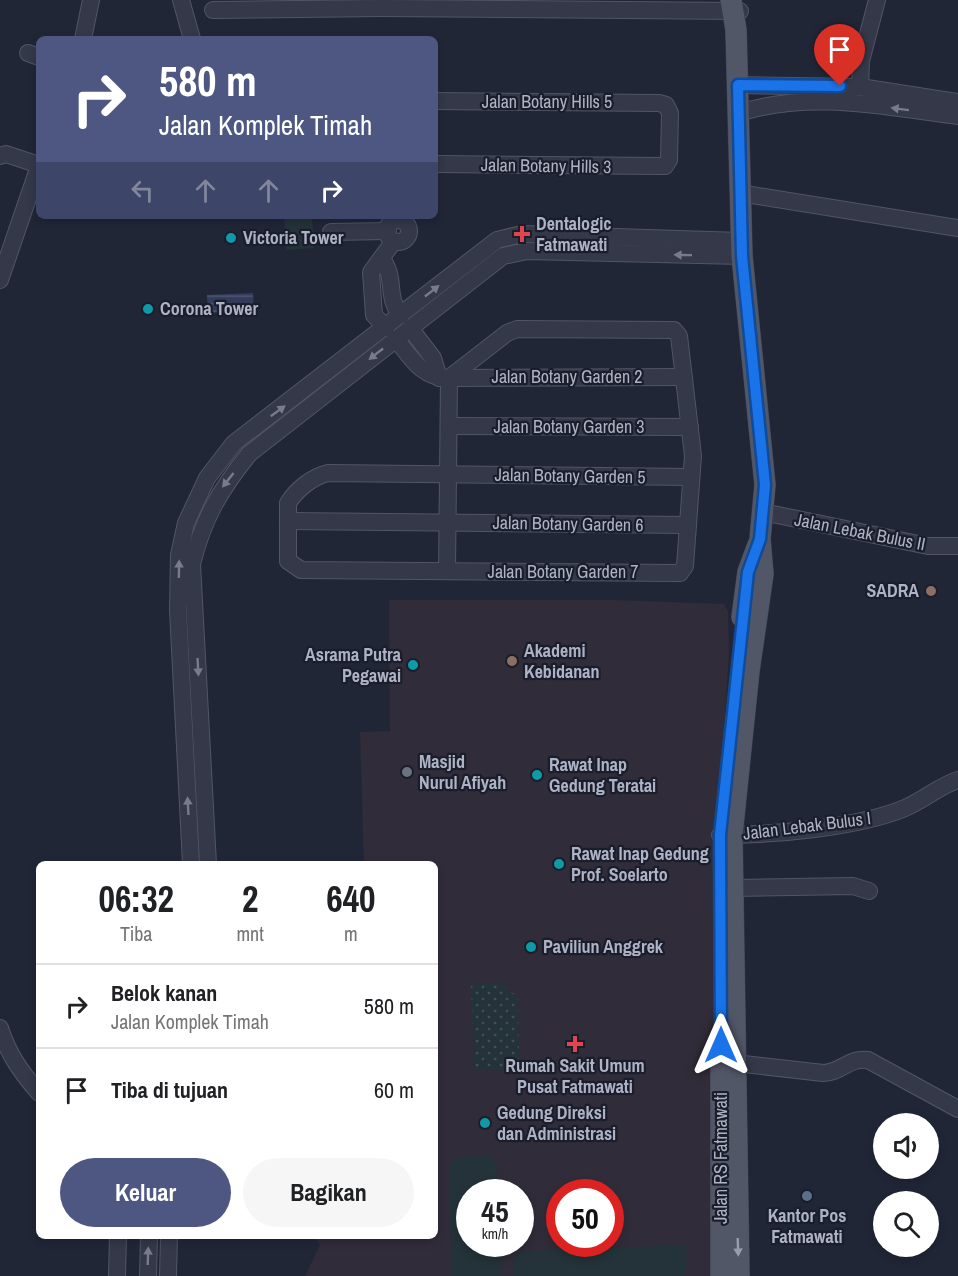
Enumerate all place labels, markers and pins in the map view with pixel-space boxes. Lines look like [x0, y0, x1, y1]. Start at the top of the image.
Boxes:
pin [814, 24, 865, 86]
place label: Dentalogic Fatmawati [536, 211, 611, 257]
place label: Victoria Tower [243, 225, 344, 250]
marker: Dentalogic Fatmawati [513, 225, 531, 243]
marker: Victoria Tower [224, 231, 238, 245]
place label: Corona Tower [160, 296, 258, 321]
marker: Corona Tower [141, 302, 155, 316]
place label: SADRA [867, 578, 919, 603]
marker: SADRA [924, 584, 938, 598]
place label: Akademi Kebidanan [524, 638, 599, 684]
place label: Asrama Putra Pegawai [305, 642, 402, 688]
marker: Akademi Kebidanan [505, 654, 519, 668]
marker: Asrama Putra Pegawai [406, 658, 420, 672]
place label: Masjid Nurul Afiyah [419, 749, 506, 795]
place label: Rawat Inap Gedung Teratai [549, 752, 656, 798]
marker: Masjid Nurul Afiyah [400, 765, 414, 779]
marker: Rawat Inap Gedung Teratai [530, 768, 544, 782]
place label: Rawat Inap Gedung Prof. Soelarto [571, 841, 709, 887]
marker: Rawat Inap Gedung Prof. Soelarto [552, 857, 566, 871]
place label: Paviliun Anggrek [543, 934, 664, 959]
marker: Paviliun Anggrek [524, 940, 538, 954]
marker: Rumah Sakit Umum Pusat Fatmawati [566, 1035, 584, 1053]
place label: Rumah Sakit Umum Pusat Fatmawati [505, 1053, 645, 1099]
place label: Gedung Direksi dan Administrasi [497, 1100, 616, 1146]
marker: Gedung Direksi dan Administrasi [478, 1116, 492, 1130]
marker: Kantor Pos Fatmawati [800, 1189, 814, 1203]
place label: Kantor Pos Fatmawati [768, 1203, 846, 1249]

